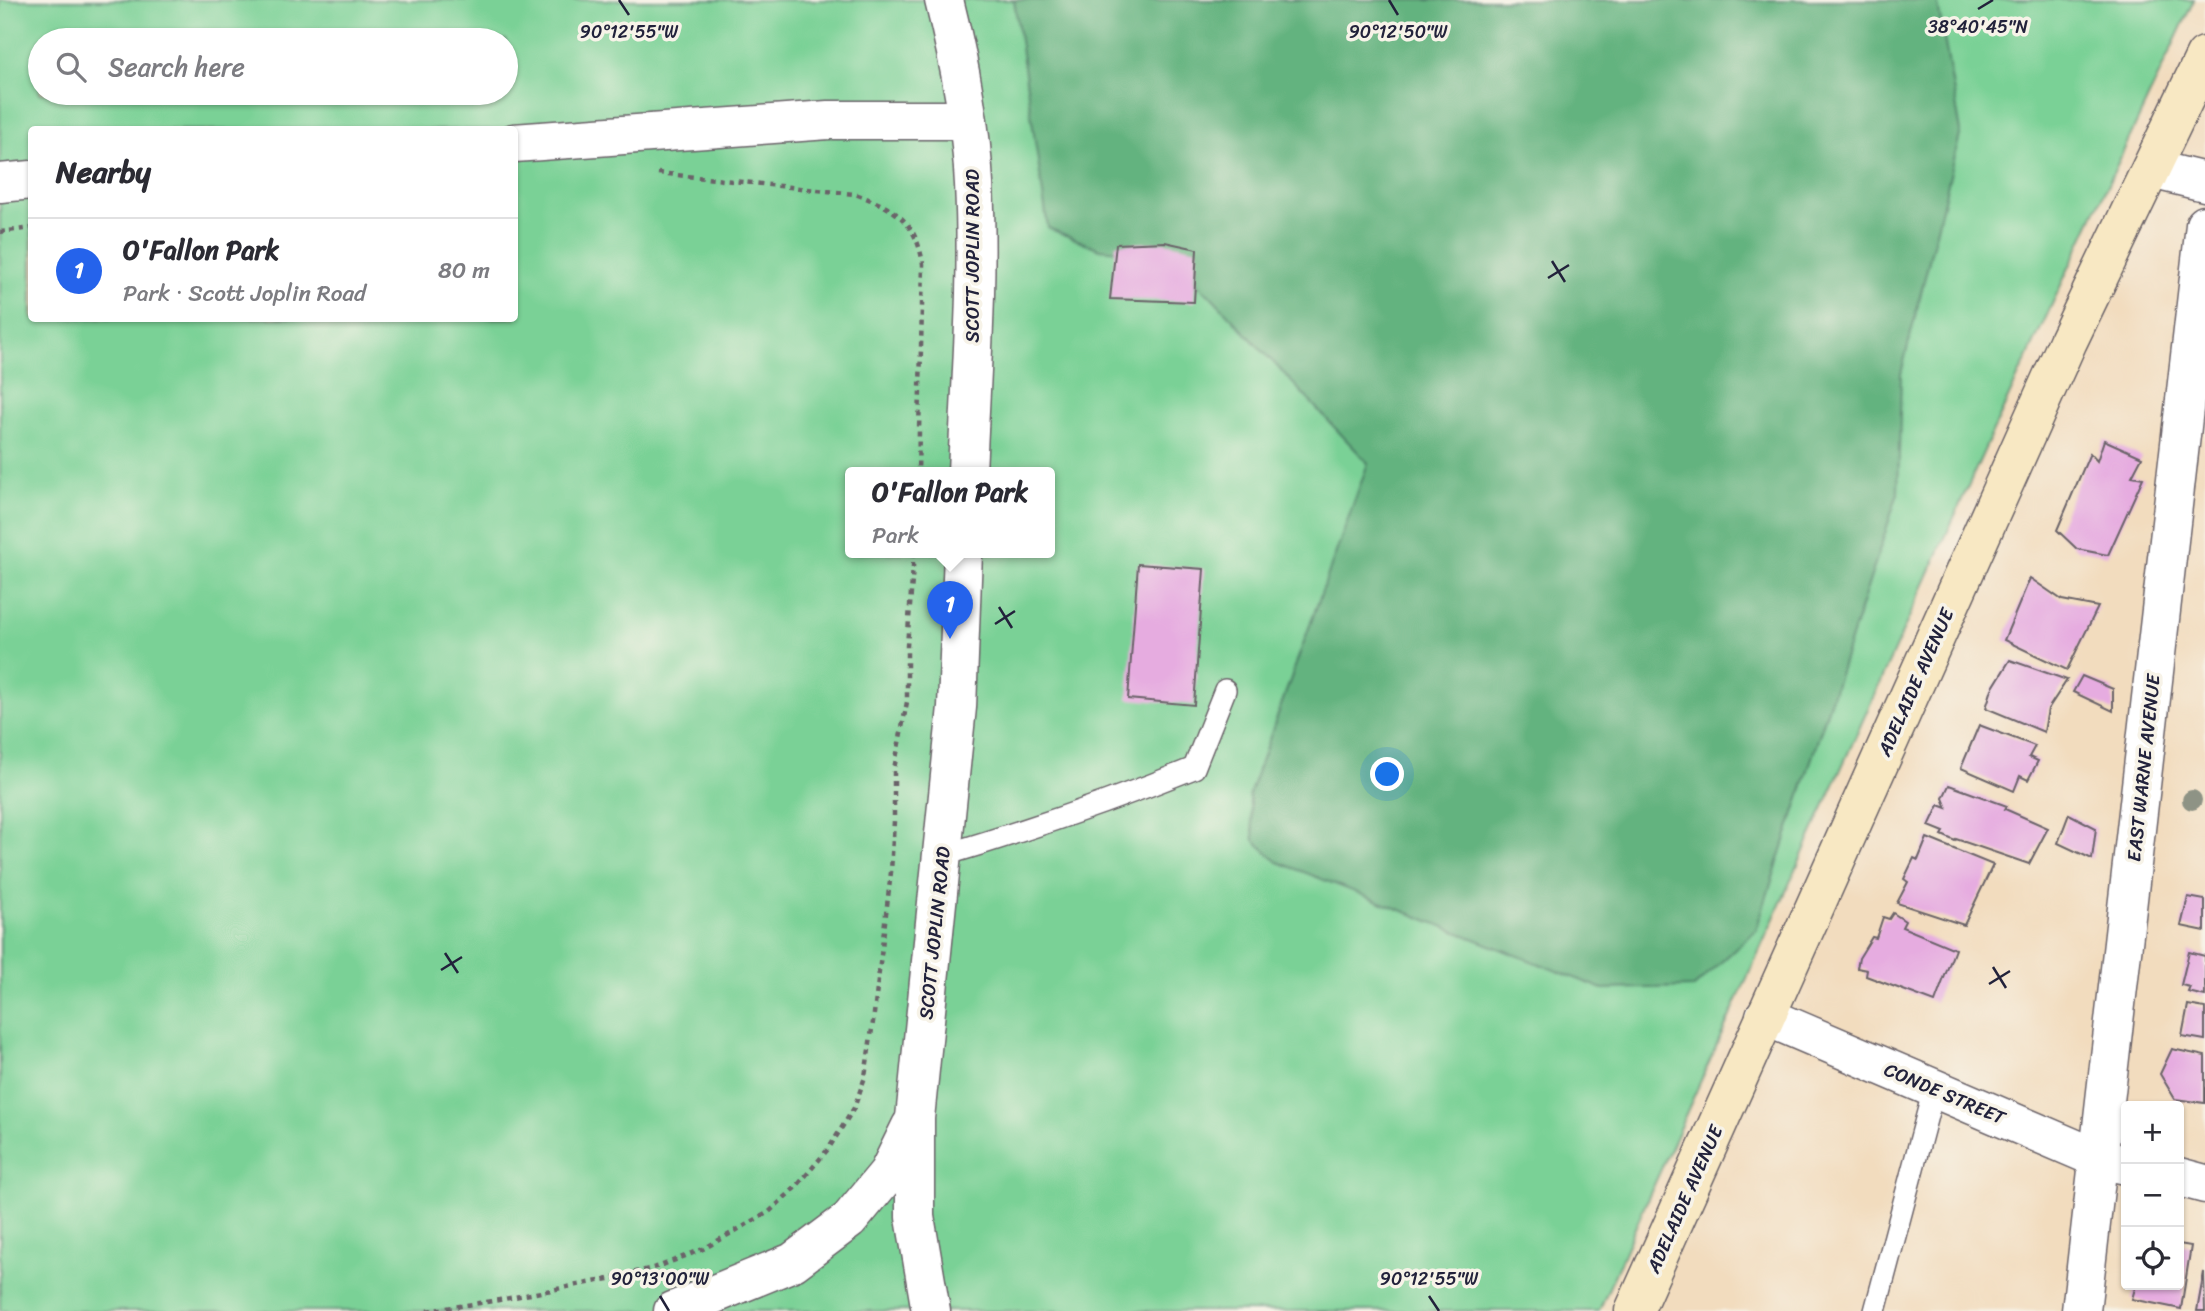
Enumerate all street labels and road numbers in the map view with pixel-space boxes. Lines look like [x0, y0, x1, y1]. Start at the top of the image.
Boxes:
street label: SCOTT JOPLIN ROAD [956, 169, 989, 343]
street label: ADELAIDE AVENUE [1868, 602, 1963, 762]
street label: EAST WARNE AVENUE [2117, 671, 2170, 863]
street label: SCOTT JOPLIN ROAD [909, 844, 960, 1021]
street label: CONDE STREET [1879, 1053, 2012, 1134]
street label: ADELAIDE AVENUE [1637, 1119, 1732, 1279]

